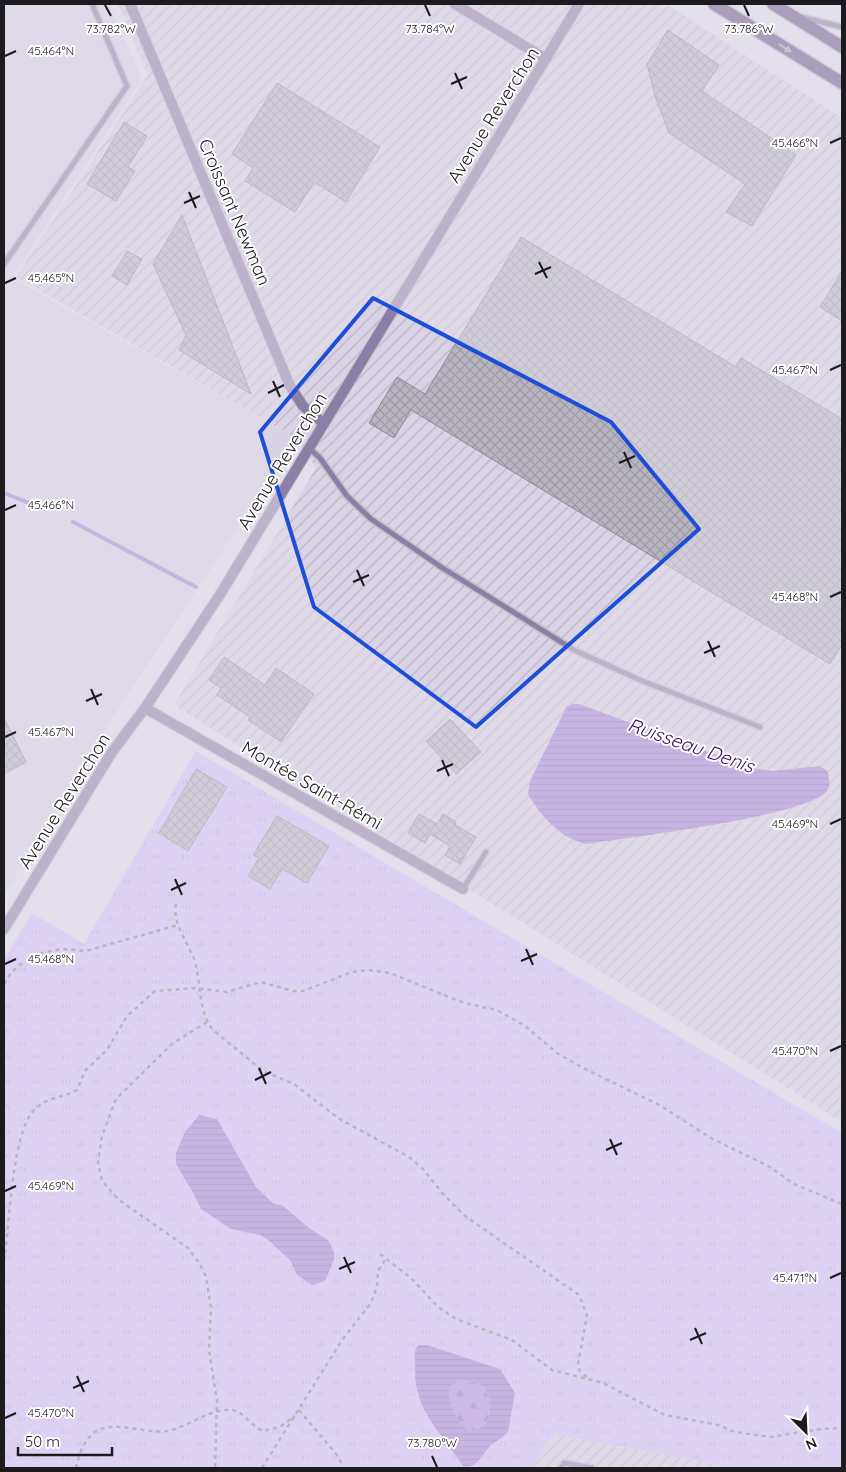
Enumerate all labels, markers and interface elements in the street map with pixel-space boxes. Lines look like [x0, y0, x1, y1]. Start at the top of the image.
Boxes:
text: 73.782°W [86, 21, 136, 36]
text: 73.784°W [405, 21, 455, 36]
text: 73.786°W [724, 21, 774, 36]
text: 45.464°N [28, 43, 74, 58]
street label: Avenue Reverchon [442, 43, 544, 187]
one-way arrow [779, 43, 792, 52]
street label: Croissant Newman [194, 135, 276, 289]
text: 45.466°N [772, 135, 818, 150]
text: 45.465°N [28, 270, 74, 285]
text: 45.467°N [772, 362, 818, 377]
street label: Avenue Reverchon [232, 388, 332, 534]
text: 45.466°N [28, 497, 74, 512]
text: 45.468°N [772, 589, 818, 604]
water label: Ruisseau Denis [625, 712, 758, 778]
text: 45.467°N [28, 724, 74, 739]
street label: Avenue Reverchon [13, 729, 115, 873]
street label: Montée Saint-Rémi [238, 735, 386, 835]
text: 45.469°N [772, 816, 818, 831]
text: 45.468°N [28, 951, 74, 966]
text: 45.470°N [772, 1043, 818, 1058]
text: 45.469°N [28, 1178, 74, 1193]
text: 45.471°N [773, 1270, 817, 1285]
text: 45.470°N [28, 1405, 74, 1420]
north arrow [781, 1407, 831, 1457]
scale bar [18, 1424, 111, 1456]
text: 50 m [25, 1432, 60, 1451]
text: N [803, 1434, 820, 1454]
text: 73.780°W [407, 1435, 457, 1450]

